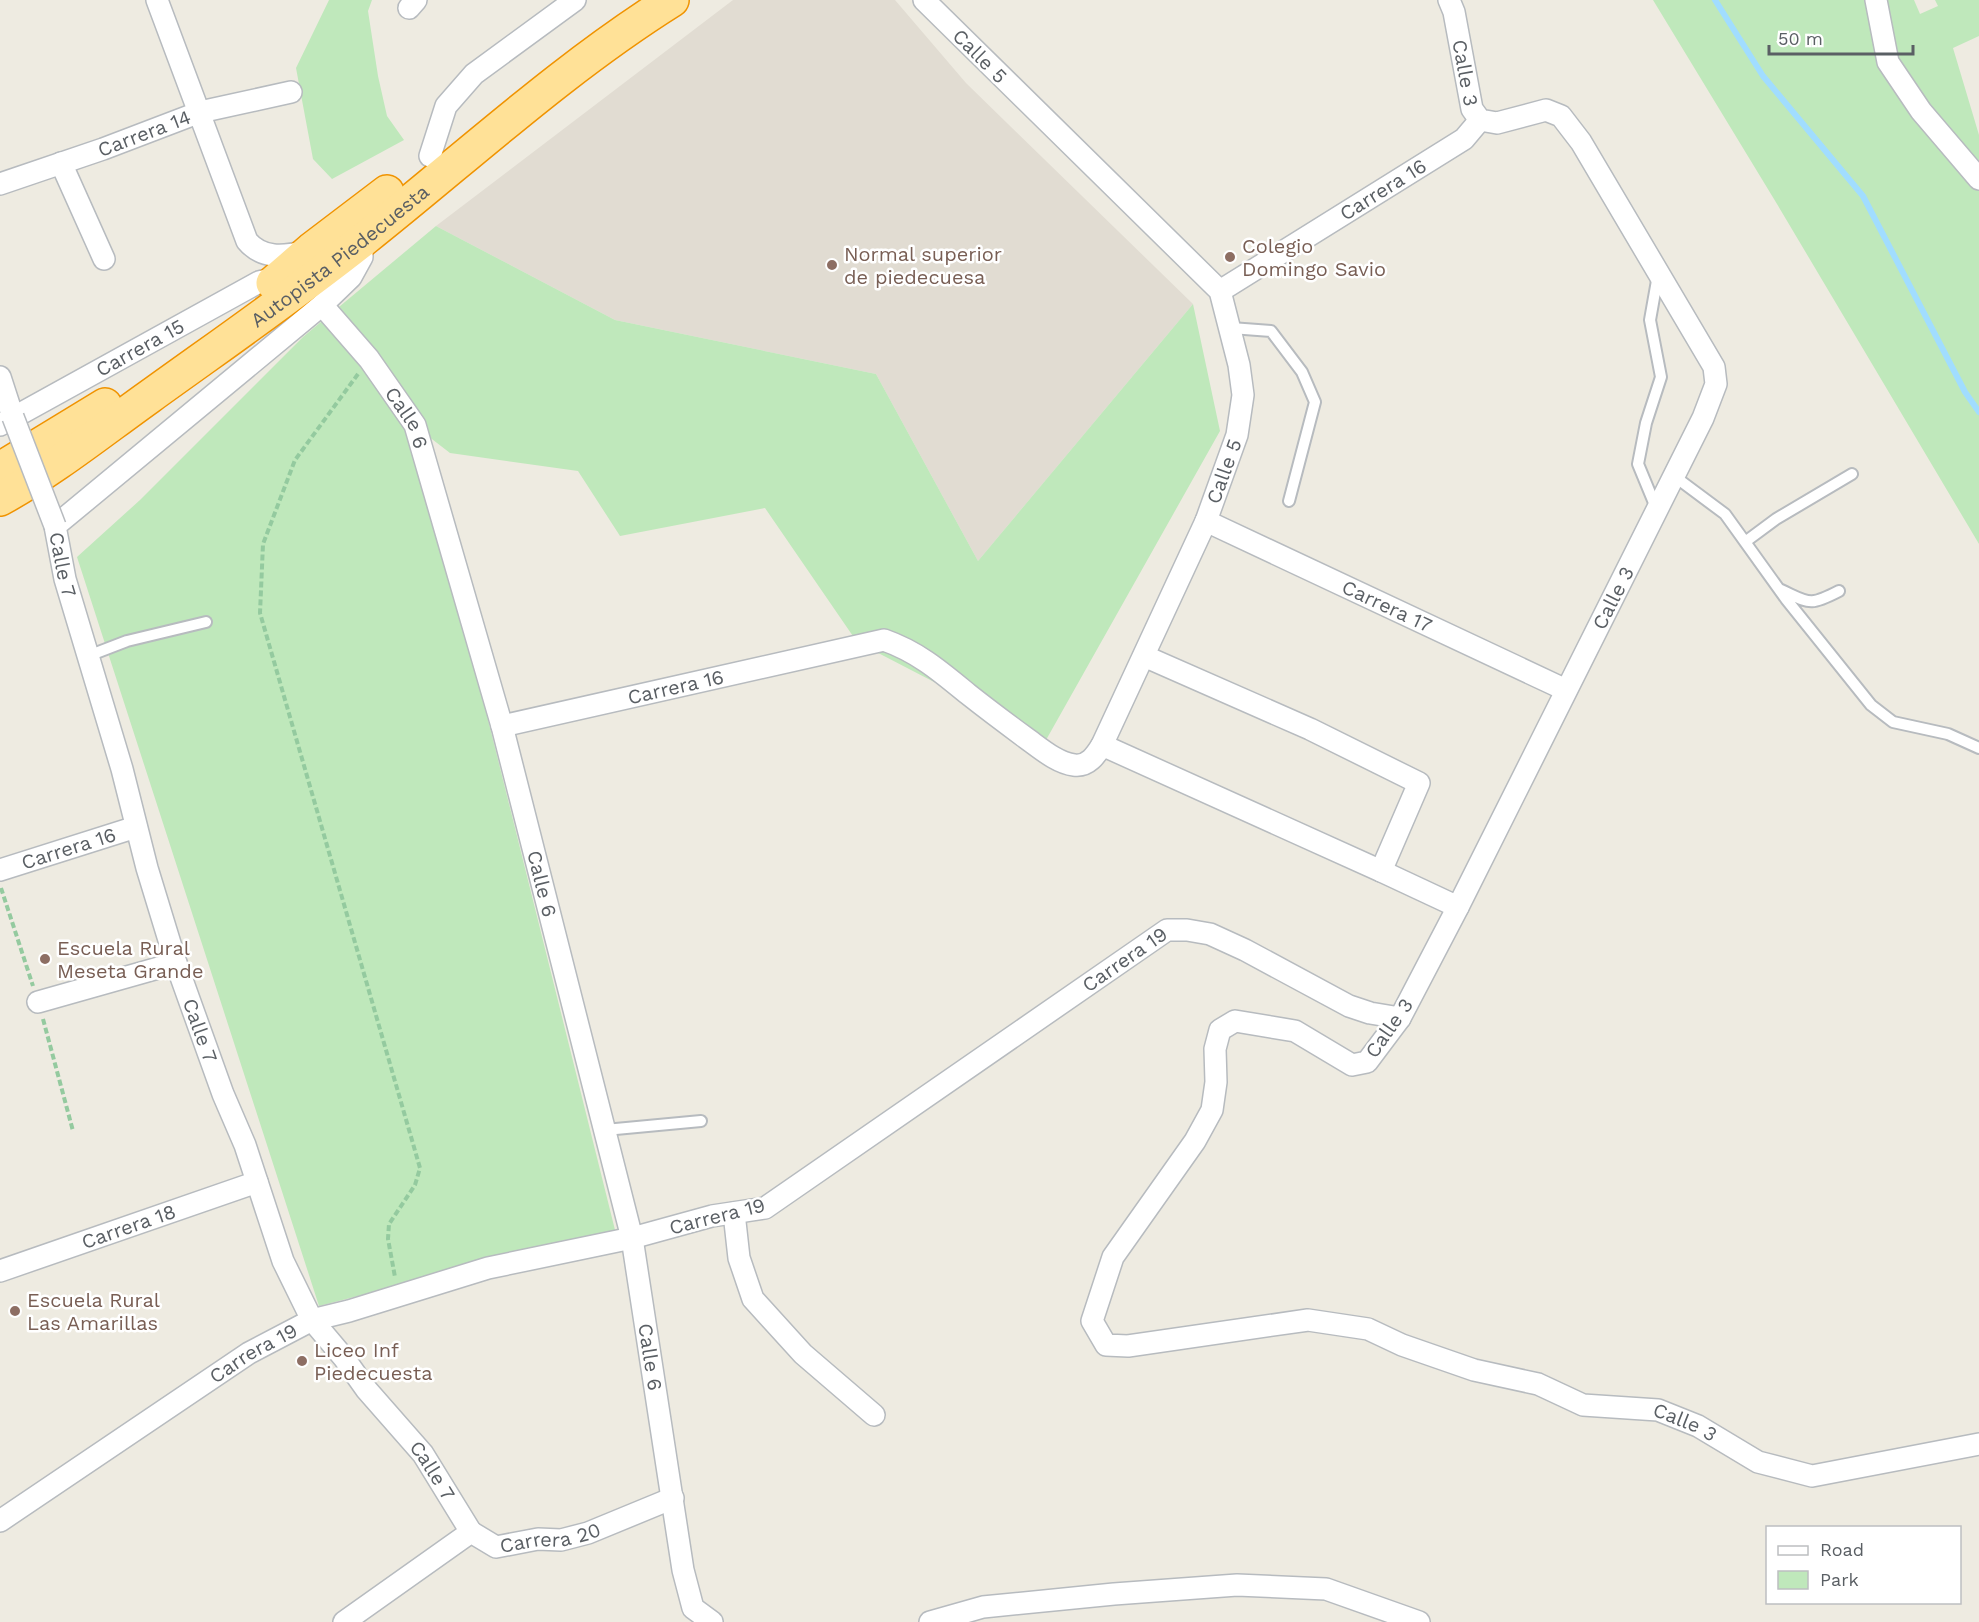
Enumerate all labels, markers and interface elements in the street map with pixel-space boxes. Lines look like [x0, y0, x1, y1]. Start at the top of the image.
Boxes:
scale bar [1769, 18, 1913, 56]
street label: Calle 5 [948, 24, 1012, 88]
text: 50 m [1778, 28, 1823, 49]
street label: Calle 3 [1447, 38, 1483, 108]
street label: Carrera 14 [94, 105, 194, 162]
street label: Carrera 16 [1335, 153, 1431, 226]
street label: Autopista Piedecuesta [246, 179, 434, 332]
place label: Colegio Domingo Savio [1242, 234, 1386, 281]
place label: Normal superior de piedecuesa [844, 242, 1002, 289]
marker: Colegio Domingo Savio [1223, 250, 1237, 264]
marker: Normal superior de piedecuesa [825, 258, 839, 272]
street label: Carrera 15 [92, 314, 188, 382]
street label: Calle 6 [380, 382, 433, 451]
street label: Calle 5 [1201, 436, 1247, 507]
street label: Calle 7 [44, 530, 82, 600]
street label: Calle 3 [1587, 563, 1639, 633]
street label: Carrera 17 [1338, 575, 1436, 637]
street label: Carrera 16 [625, 664, 726, 709]
street label: Carrera 16 [18, 822, 119, 874]
street label: Calle 6 [522, 848, 562, 919]
street label: Carrera 19 [1078, 922, 1172, 997]
place label: Escuela Rural Meseta Grande [57, 936, 203, 983]
marker: Escuela Rural Meseta Grande [38, 952, 52, 966]
street label: Calle 3 [1360, 994, 1418, 1062]
street label: Calle 7 [178, 995, 223, 1065]
street label: Carrera 19 [667, 1193, 767, 1239]
street label: Carrera 18 [78, 1199, 179, 1254]
place label: Escuela Rural Las Amarillas [27, 1288, 160, 1335]
marker: Escuela Rural Las Amarillas [8, 1304, 22, 1318]
street label: Carrera 19 [205, 1318, 301, 1388]
street label: Calle 6 [633, 1322, 667, 1392]
place label: Liceo Inf Piedecuesta [314, 1338, 432, 1385]
marker: Liceo Inf Piedecuesta [295, 1354, 309, 1368]
street label: Calle 3 [1650, 1397, 1721, 1447]
street label: Calle 7 [405, 1435, 460, 1505]
street label: Carrera 20 [498, 1517, 604, 1558]
legend [1766, 1526, 1961, 1604]
text: Road [1820, 1539, 1864, 1560]
text: Park [1820, 1569, 1859, 1590]

